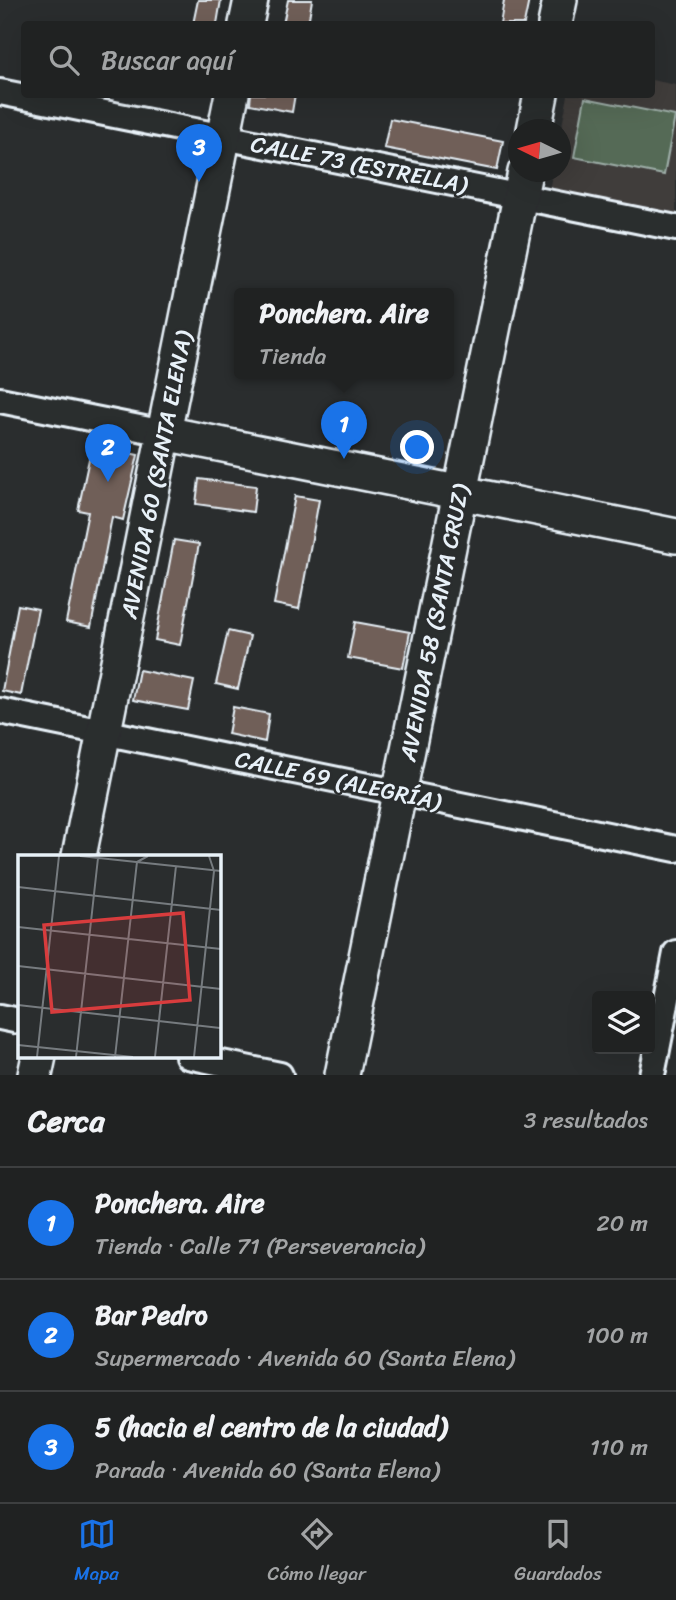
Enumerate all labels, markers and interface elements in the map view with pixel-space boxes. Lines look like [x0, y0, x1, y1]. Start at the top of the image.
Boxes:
search box [21, 21, 655, 98]
text: Buscar aquí [101, 37, 234, 83]
icon: search [45, 41, 83, 79]
north arrow [508, 119, 571, 182]
street label: CALLE 73 (ESTRELLA) [247, 123, 472, 206]
pin: 3 [176, 124, 222, 182]
popup [234, 288, 454, 379]
text: Ponchera. Aire [259, 290, 429, 336]
street label: AVENIDA 60 (SANTA ELENA) [108, 326, 205, 623]
text: Tienda [259, 336, 326, 377]
pin: 1 [321, 401, 367, 459]
pin: 2 [85, 424, 131, 482]
your location [400, 430, 434, 464]
street label: AVENIDA 58 (SANTA CRUZ) [387, 479, 482, 766]
street label: CALLE 69 (ALEGRÍA) [231, 739, 446, 823]
inset map [18, 855, 220, 1058]
map controls [592, 991, 655, 1054]
button: layers [592, 991, 655, 1054]
text: Cerca [28, 1094, 104, 1148]
text: 3 resultados [524, 1100, 648, 1141]
text: Ponchera. Aire [95, 1180, 265, 1226]
text: 1 [46, 1203, 56, 1244]
text: 20 m [597, 1203, 648, 1244]
text: Tienda · Calle 71 (Perseverancia) [95, 1226, 424, 1267]
text: Bar Pedro [95, 1292, 208, 1338]
text: 2 [44, 1315, 58, 1356]
text: 100 m [585, 1315, 648, 1356]
text: Supermercado · Avenida 60 (Santa Elena) [95, 1338, 514, 1379]
text: 5 (hacia el centro de la ciudad) [95, 1404, 447, 1450]
text: 3 [45, 1427, 57, 1468]
text: 110 m [590, 1427, 648, 1468]
text: Parada · Avenida 60 (Santa Elena) [95, 1450, 439, 1491]
tab: Mapa [74, 1515, 119, 1590]
tab: Cómo llegar [268, 1515, 366, 1590]
tab: Guardados [514, 1515, 602, 1590]

